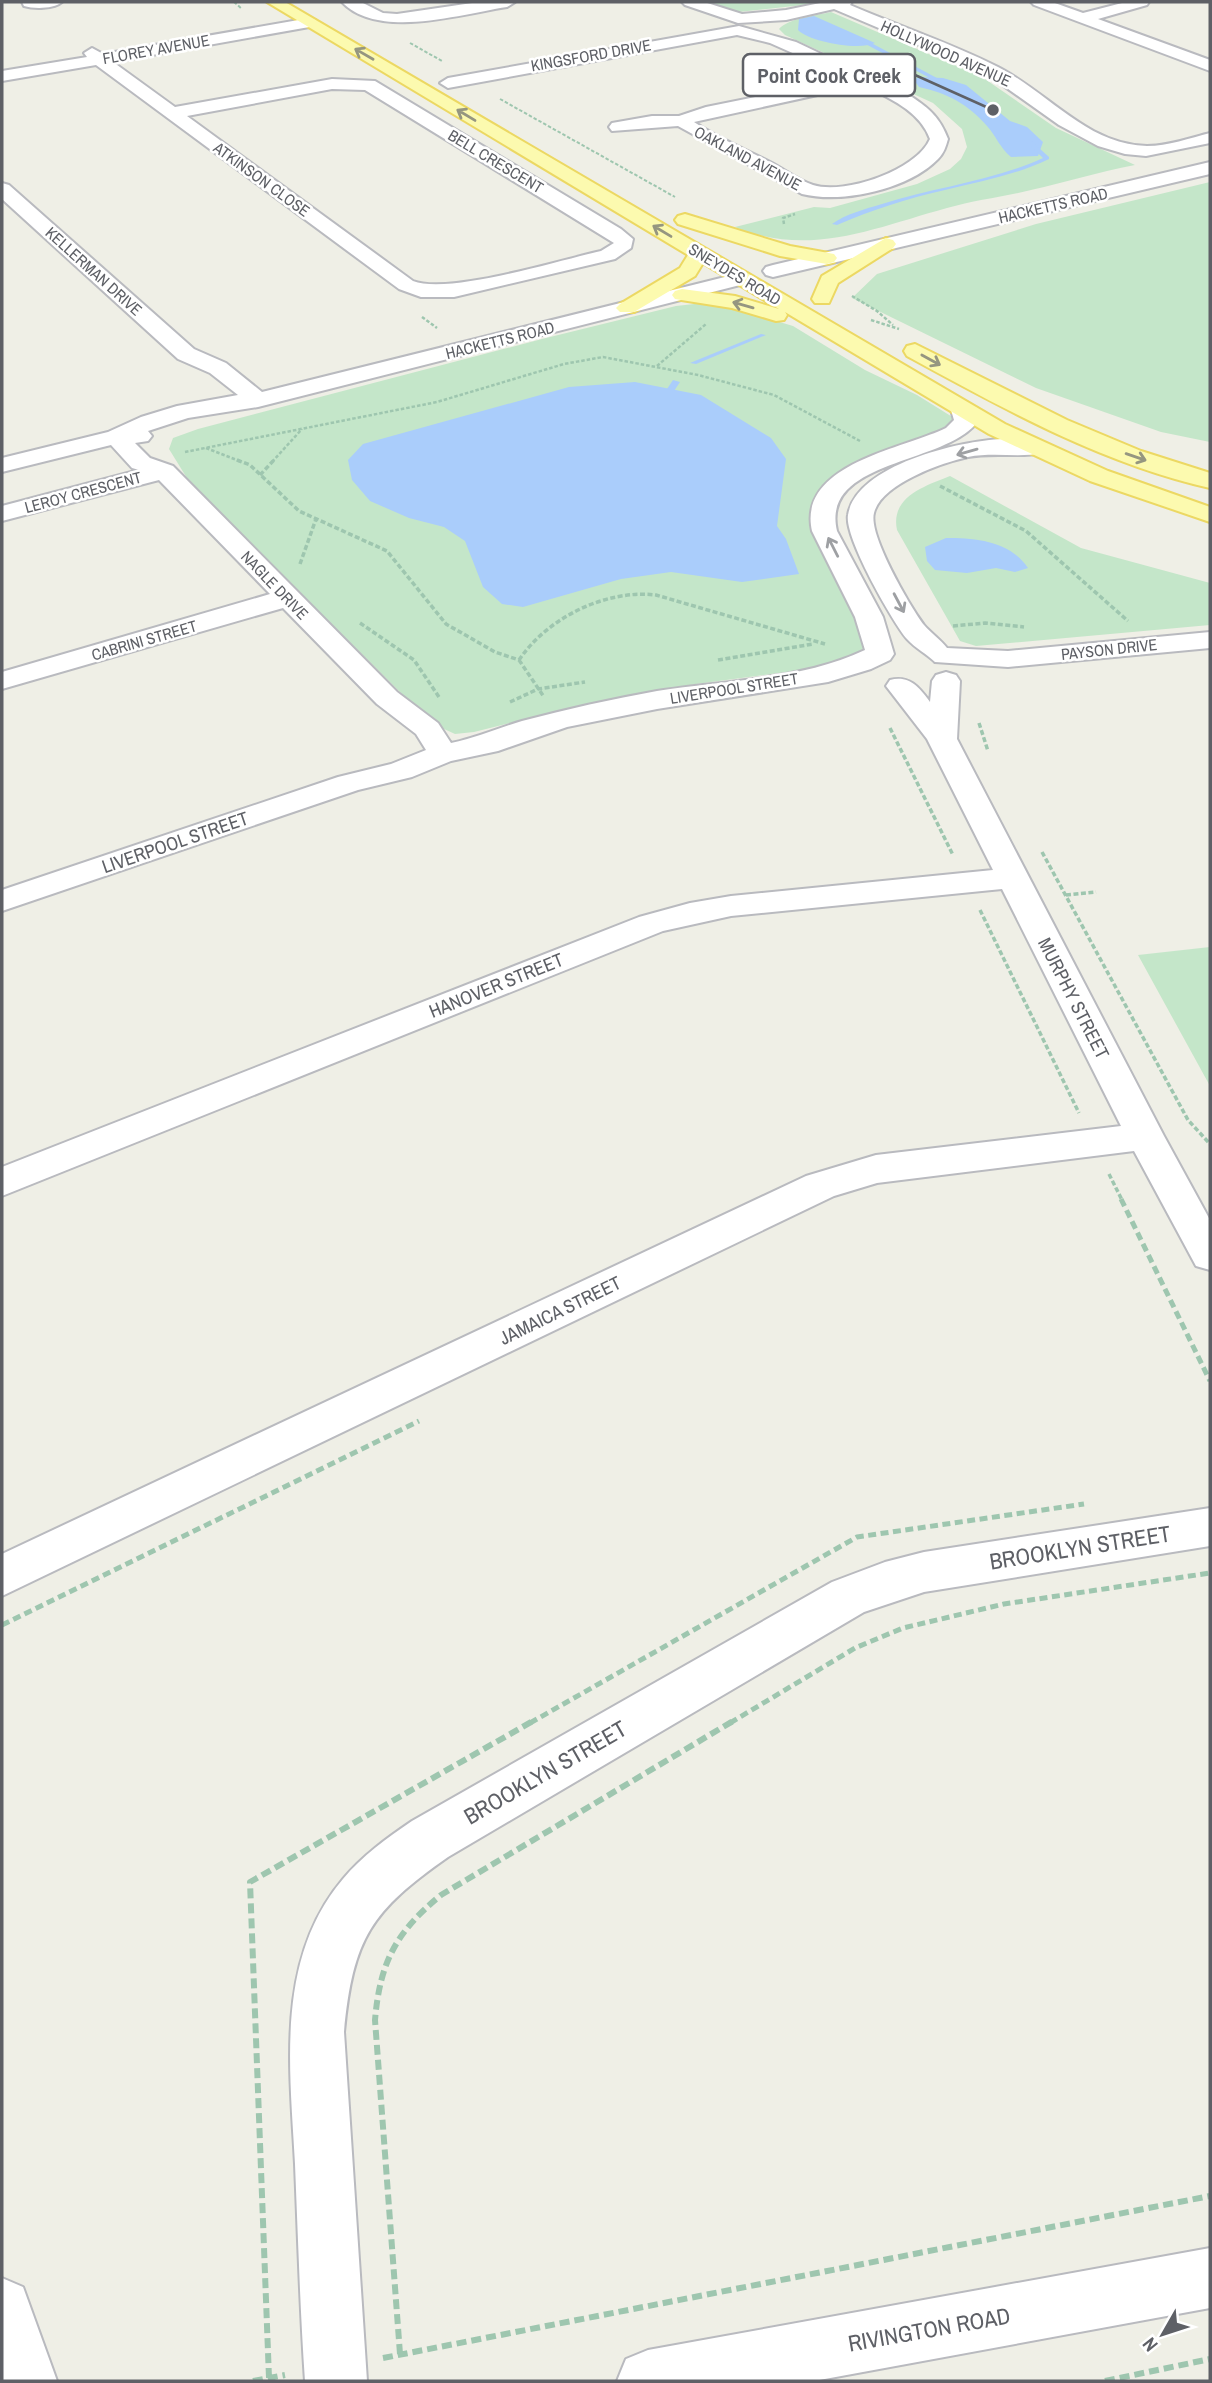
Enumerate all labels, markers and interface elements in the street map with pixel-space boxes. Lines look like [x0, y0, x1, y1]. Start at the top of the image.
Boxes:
street label: HOLLYWOOD AVENUE [877, 14, 1015, 92]
street label: FLOREY AVENUE [101, 29, 211, 69]
street label: KINGSFORD DRIVE [529, 34, 653, 76]
one-way arrow [354, 47, 374, 61]
callout: Point Cook Creek [743, 54, 915, 96]
text: Point Cook Creek [757, 61, 901, 90]
one-way arrow [457, 108, 477, 122]
street label: OAKLAND AVENUE [690, 120, 806, 196]
street label: BELL CRESCENT [444, 124, 548, 198]
street label: ATKINSON CLOSE [209, 136, 315, 221]
street label: HACKETTS ROAD [996, 182, 1110, 228]
street label: KELLERMAN DRIVE [41, 222, 147, 320]
one-way arrow [652, 223, 672, 237]
street label: SNEYDES ROAD [685, 238, 785, 310]
one-way arrow [733, 297, 755, 310]
street label: HACKETTS ROAD [443, 316, 557, 364]
one-way arrow [920, 353, 940, 367]
one-way arrow [956, 446, 978, 459]
one-way arrow [1124, 452, 1146, 464]
street label: LEROY CRESCENT [22, 466, 144, 518]
one-way arrow [825, 537, 839, 558]
street label: NAGLE DRIVE [236, 546, 314, 624]
one-way arrow [893, 592, 906, 613]
street label: CABRINI STREET [89, 614, 199, 666]
street label: PAYSON DRIVE [1060, 633, 1158, 665]
street label: LIVERPOOL STREET [668, 667, 800, 709]
street label: LIVERPOOL STREET [98, 805, 252, 879]
street label: MURPHY STREET [1032, 933, 1116, 1064]
street label: HANOVER STREET [425, 946, 568, 1024]
street label: JAMAICA STREET [495, 1269, 626, 1351]
street label: BROOKLYN STREET [987, 1517, 1173, 1577]
street label: BROOKLYN STREET [458, 1713, 632, 1831]
street label: RIVINGTON ROAD [845, 2299, 1013, 2359]
north arrow [1128, 2299, 1198, 2369]
text: N [1136, 2332, 1163, 2357]

